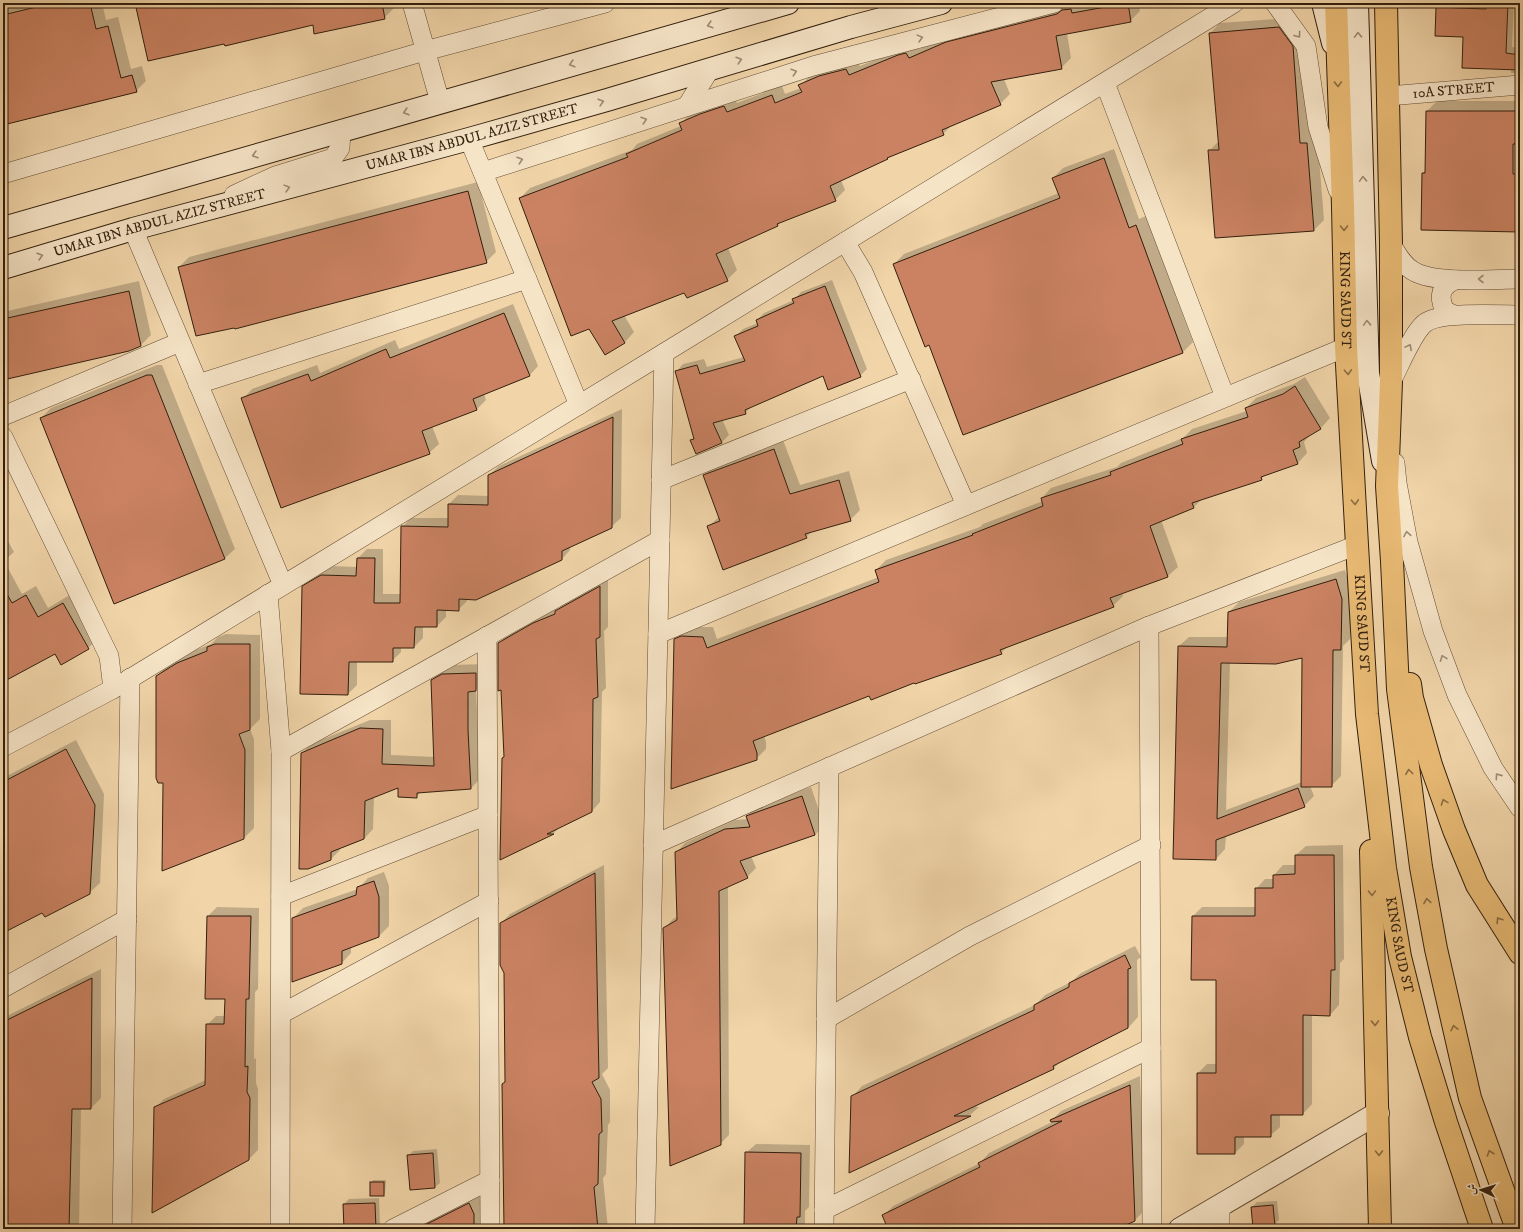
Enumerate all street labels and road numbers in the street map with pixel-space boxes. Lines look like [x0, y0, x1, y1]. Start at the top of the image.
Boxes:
street label: 10A STREET [1412, 78, 1496, 103]
street label: UMAR IBN ABDUL AZIZ STREET [364, 99, 581, 175]
street label: UMAR IBN ABDUL AZIZ STREET [51, 185, 268, 261]
street label: KING SAUD ST [1335, 251, 1355, 349]
street label: KING SAUD ST [1350, 574, 1374, 673]
street label: KING SAUD ST [1381, 895, 1418, 995]

